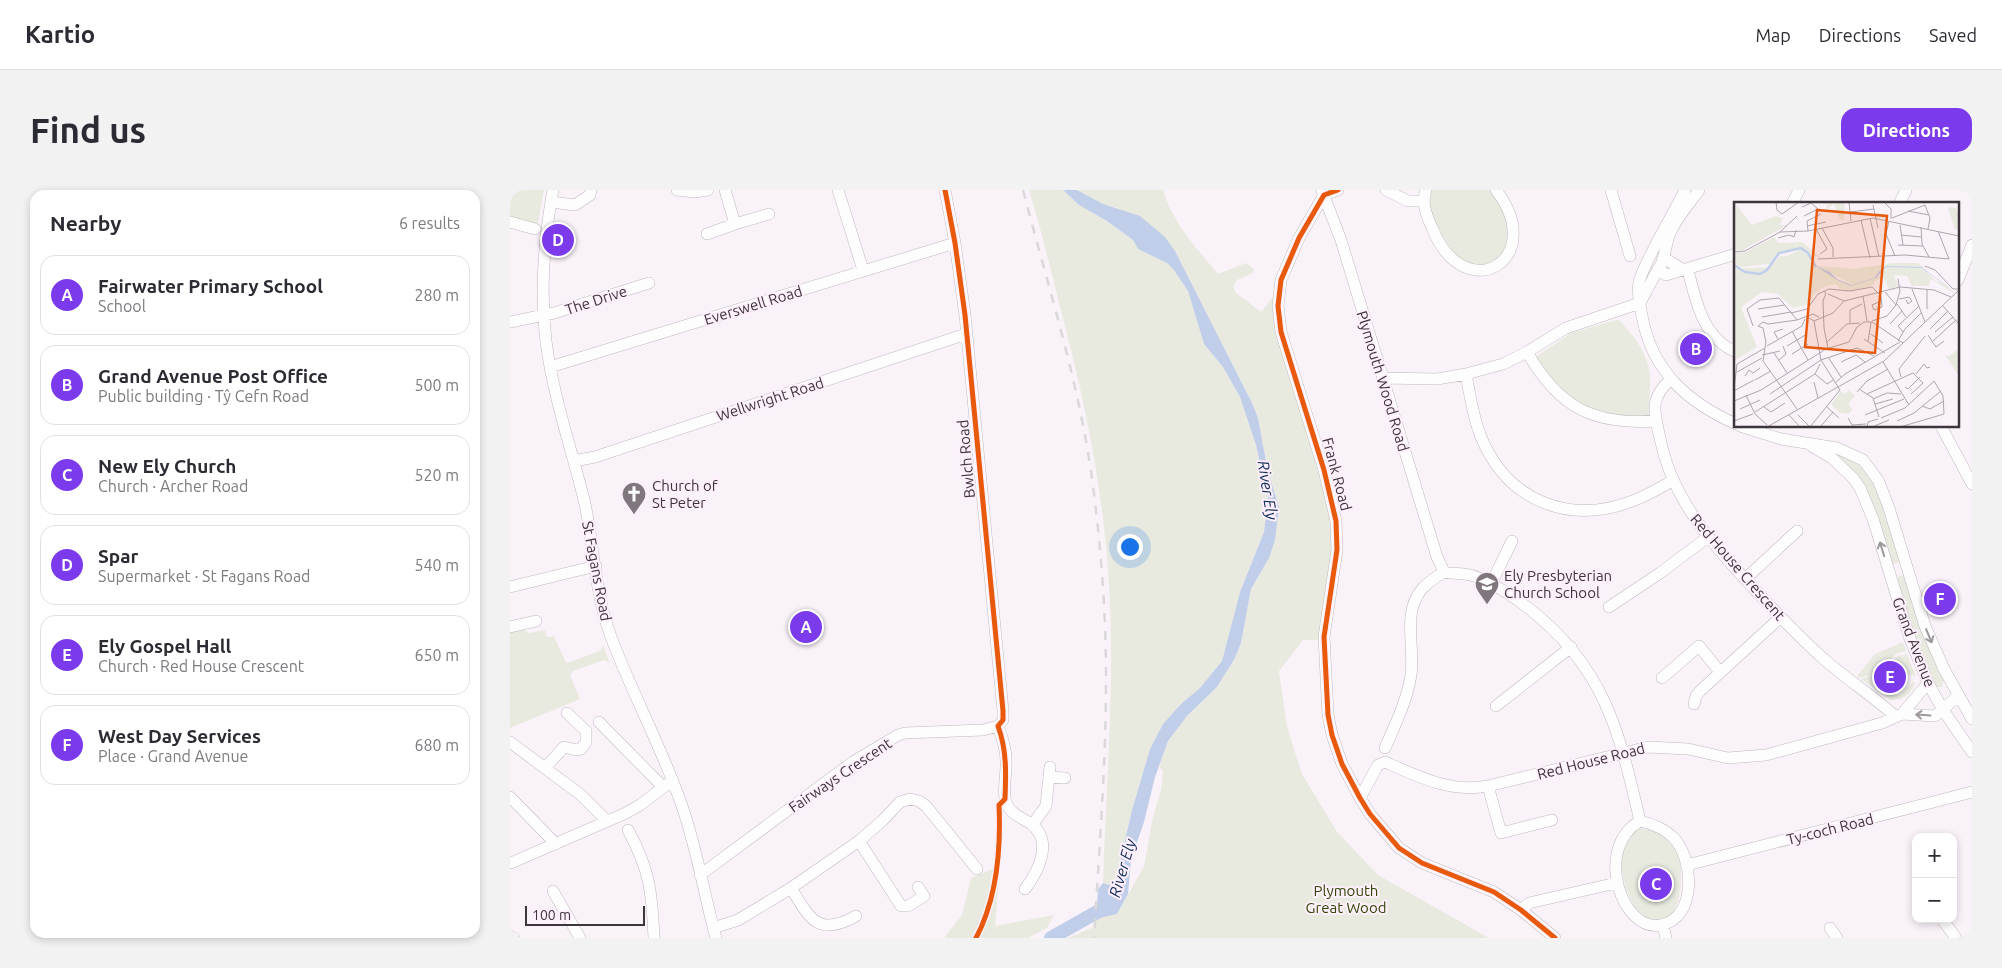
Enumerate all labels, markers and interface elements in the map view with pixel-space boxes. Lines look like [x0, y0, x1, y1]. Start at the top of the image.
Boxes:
text: Kartio [25, 21, 95, 48]
text: Map [1755, 25, 1791, 45]
text: Directions [1819, 25, 1901, 45]
text: Saved [1929, 25, 1977, 45]
button: Directions [1841, 108, 1972, 152]
text: Find us [30, 110, 146, 150]
inset map [1734, 202, 1960, 428]
text: Nearby [50, 211, 121, 235]
text: 6 results [399, 214, 460, 232]
pin: D [542, 221, 574, 259]
text: Fairwater Primary School [98, 275, 323, 297]
street label: The Drive [563, 282, 629, 318]
street label: Everswell Road [702, 282, 804, 328]
text: A [61, 286, 73, 304]
text: 280 m [414, 286, 459, 304]
text: School [98, 297, 146, 315]
street label: Plymouth Wood Road [1353, 309, 1413, 453]
pin: B [1680, 330, 1712, 368]
text: Grand Avenue Post Office [98, 365, 328, 387]
street label: Wellwright Road [714, 374, 826, 424]
text: B [62, 376, 72, 394]
text: 500 m [414, 376, 459, 394]
text: Public building · Tŷ Cefn Road [98, 387, 309, 405]
street label: Bwlch Road [954, 419, 978, 499]
street label: Frank Road [1319, 435, 1355, 513]
text: New Ely Church [98, 455, 236, 477]
water label: River Ely [1254, 459, 1282, 521]
text: C [62, 466, 72, 484]
text: 520 m [414, 466, 459, 484]
text: Church · Archer Road [98, 477, 248, 495]
place label: Church of St Peter [652, 477, 718, 511]
church icon: Church of St Peter [621, 481, 647, 515]
street label: Red House Crescent [1687, 510, 1789, 624]
street label: St Fagans Road [579, 519, 615, 623]
your location [1117, 534, 1143, 560]
one-way arrow [1876, 542, 1886, 558]
text: Spar [98, 545, 138, 567]
text: D [61, 556, 73, 574]
text: 540 m [414, 556, 459, 574]
text: Supermarket · St Fagans Road [98, 567, 310, 585]
place label: Ely Presbyterian Church School [1504, 567, 1612, 601]
school or university icon: Ely Presbyterian Church School [1474, 571, 1500, 605]
pin: F [1924, 580, 1956, 618]
street label: Grand Avenue [1889, 595, 1939, 689]
pin: A [790, 608, 822, 646]
one-way arrow [1925, 628, 1935, 643]
text: Ely Gospel Hall [98, 635, 231, 657]
text: E [62, 646, 72, 664]
text: 650 m [414, 646, 459, 664]
text: Church · Red House Crescent [98, 657, 304, 675]
pin: E [1874, 658, 1906, 696]
one-way arrow [1916, 710, 1932, 719]
text: West Day Services [98, 725, 261, 747]
street label: Fairways Crescent [785, 734, 895, 816]
text: F [63, 736, 72, 754]
text: 680 m [414, 736, 459, 754]
street label: Red House Road [1535, 739, 1647, 783]
text: Place · Grand Avenue [98, 747, 248, 765]
street label: Ty-coch Road [1785, 810, 1875, 848]
map controls [1912, 833, 1957, 923]
button: + [1912, 833, 1957, 878]
water label: River Ely [1105, 836, 1139, 899]
pin: C [1640, 865, 1672, 903]
button: − [1912, 878, 1957, 923]
park label: Plymouth Great Wood [1306, 882, 1386, 916]
scale bar [525, 903, 645, 926]
text: 100 m [532, 907, 571, 923]

